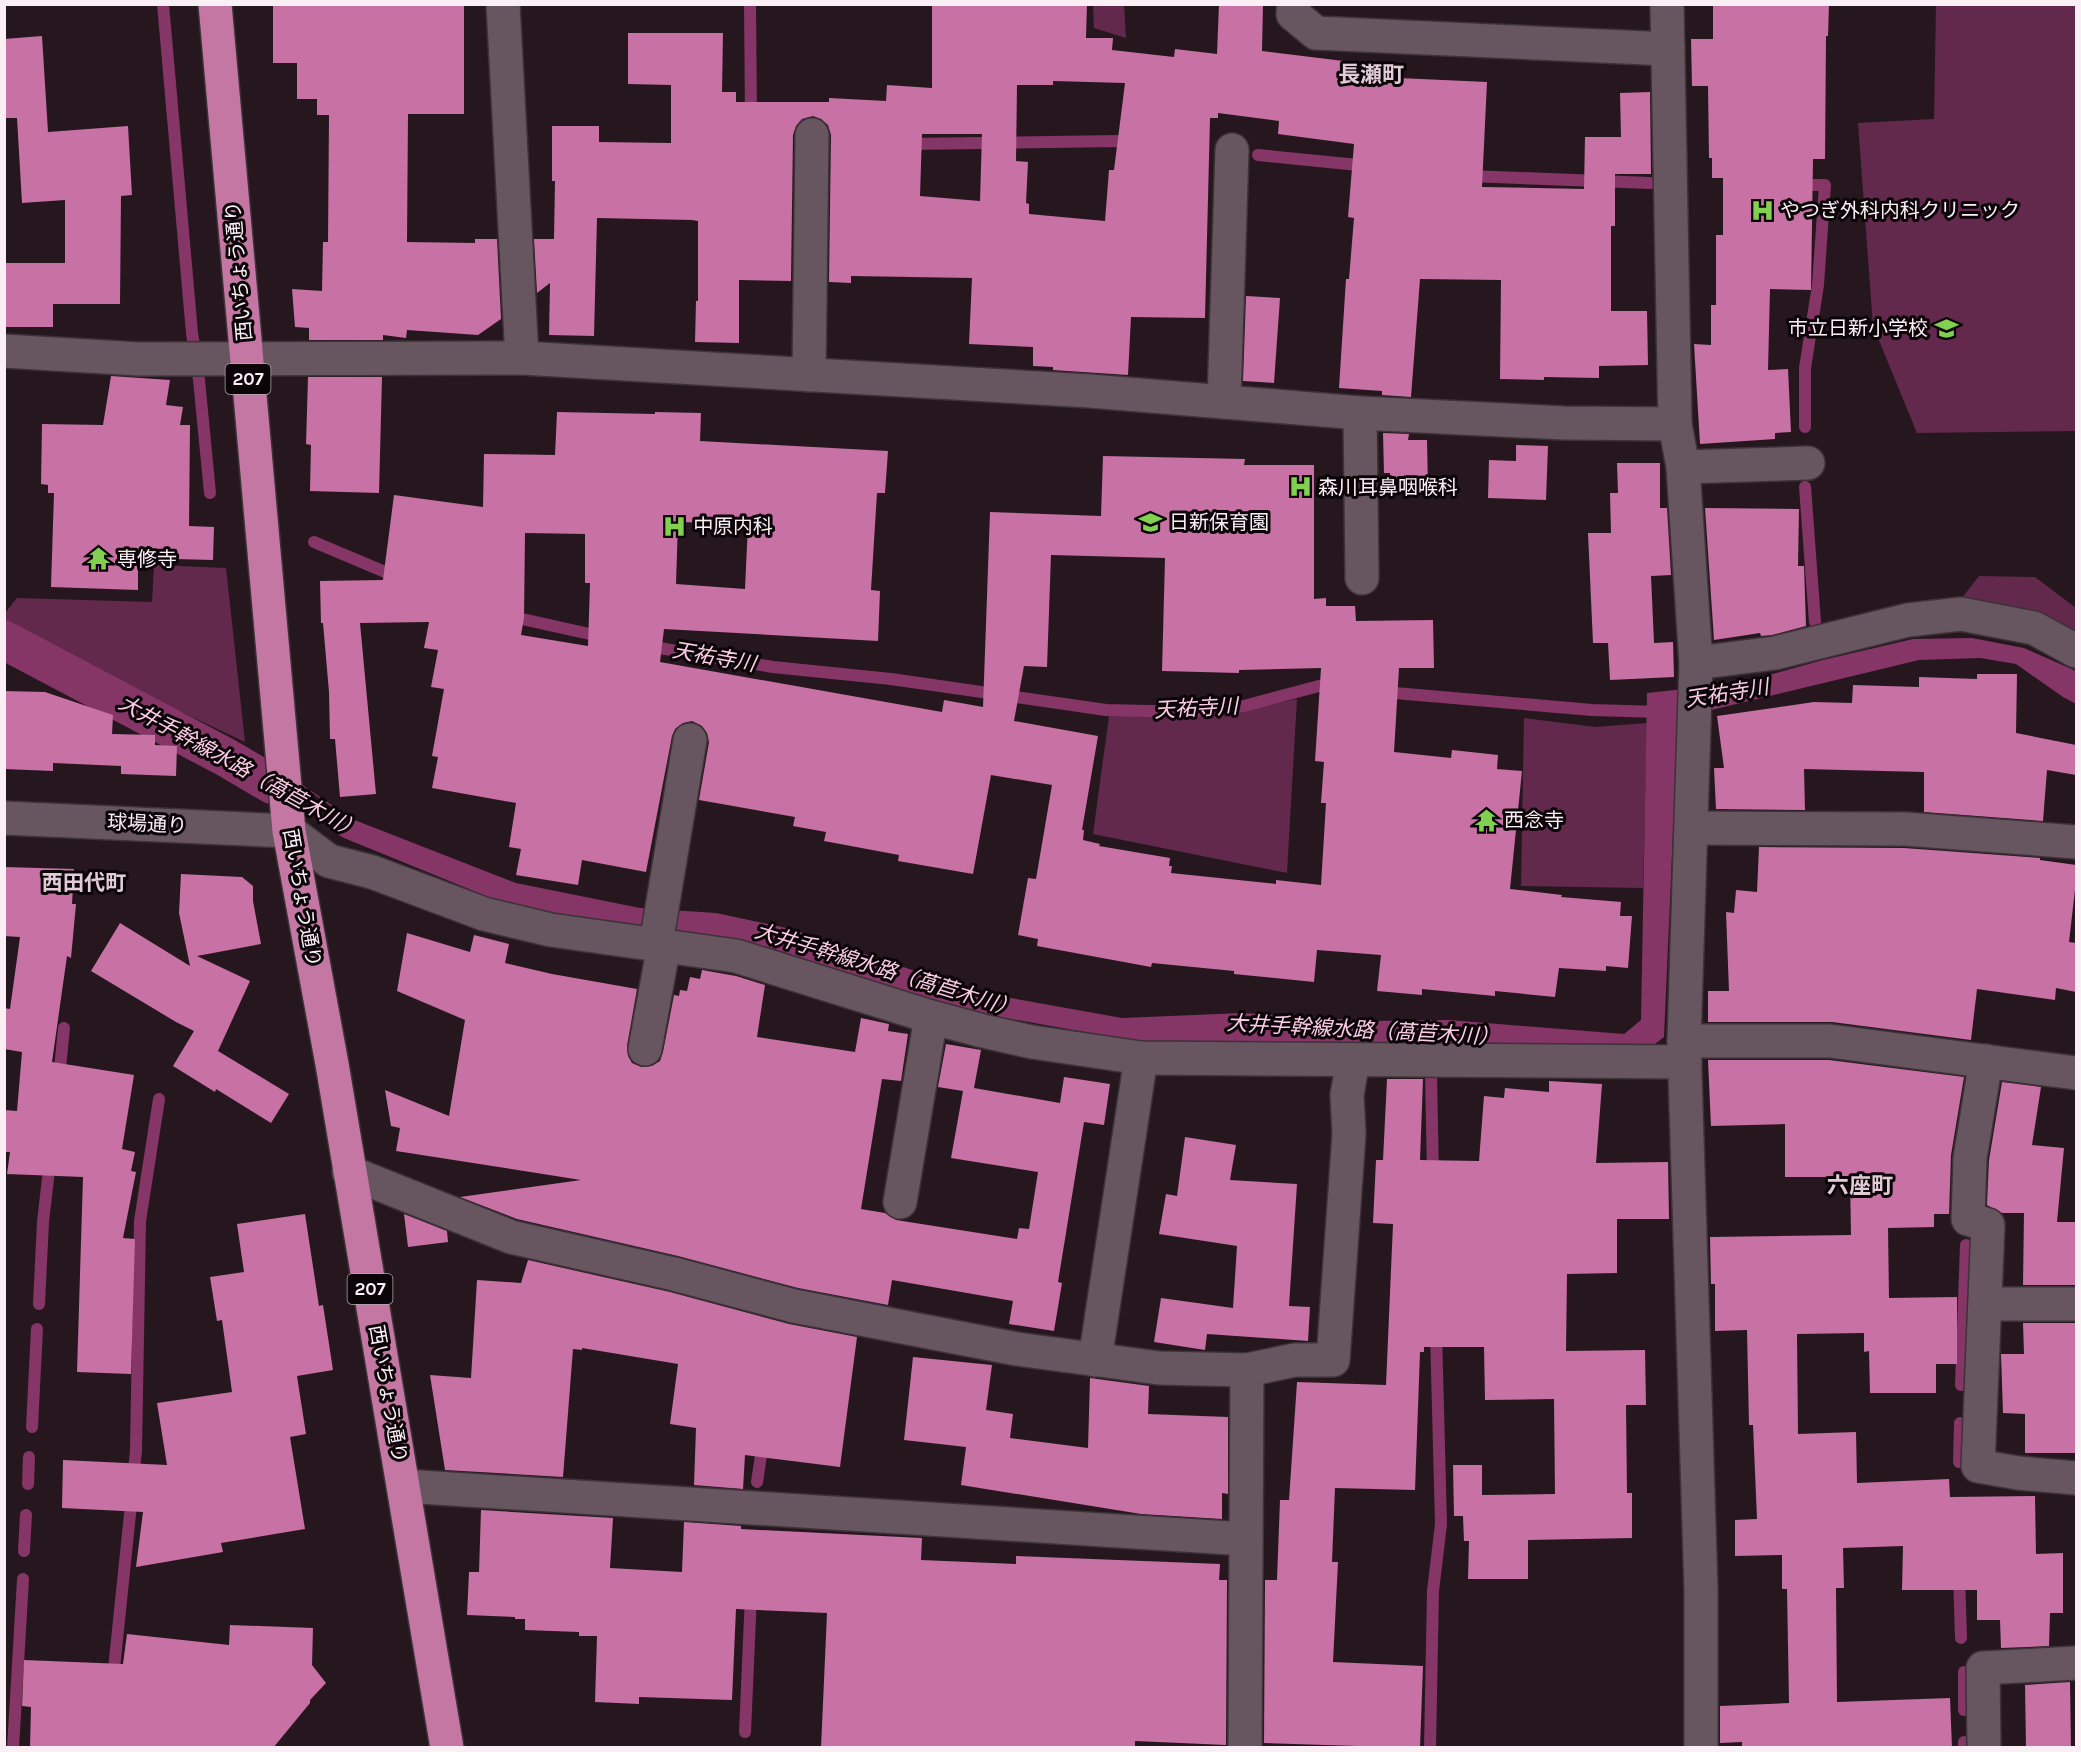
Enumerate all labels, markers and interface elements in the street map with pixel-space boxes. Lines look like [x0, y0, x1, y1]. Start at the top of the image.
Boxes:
district label: 長瀬町 [1338, 62, 1404, 88]
hospital icon: やつぎ外科内科クリニック [1749, 197, 1775, 223]
place label: やつぎ外科内科クリニック [1780, 199, 2020, 222]
street label: 西いちょう通り [221, 200, 257, 342]
school or university icon: 市立日新小学校 [1933, 315, 1959, 341]
place label: 市立日新小学校 [1788, 317, 1928, 340]
road number: 207 [226, 364, 270, 394]
hospital icon: 森川耳鼻咽喉科 [1287, 474, 1313, 500]
place label: 森川耳鼻咽喉科 [1318, 476, 1458, 499]
school or university icon: 日新保育園 [1138, 509, 1164, 535]
place label: 日新保育園 [1169, 511, 1269, 534]
hospital icon: 中原内科 [662, 513, 688, 539]
place label: 中原内科 [693, 515, 773, 538]
temple icon: 専修寺 [86, 546, 112, 572]
place label: 専修寺 [117, 548, 177, 571]
water label: 天祐寺川 [671, 638, 759, 676]
water label: 天祐寺川 [1684, 674, 1772, 711]
water label: 大井手幹線水路（萵苣木川） [115, 690, 365, 844]
water label: 天祐寺川 [1153, 694, 1241, 722]
temple icon: 西念寺 [1473, 807, 1499, 833]
place label: 西念寺 [1504, 809, 1564, 832]
street label: 球場通り [106, 810, 188, 838]
street label: 西いちょう通り [279, 827, 325, 969]
district label: 西田代町 [42, 871, 126, 895]
water label: 大井手幹線水路（萵苣木川） [752, 919, 1020, 1021]
water label: 大井手幹線水路（萵苣木川） [1226, 1011, 1500, 1049]
district label: 六座町 [1827, 1173, 1893, 1199]
road number: 207 [348, 1274, 392, 1304]
street label: 西いちょう通り [365, 1323, 411, 1465]

